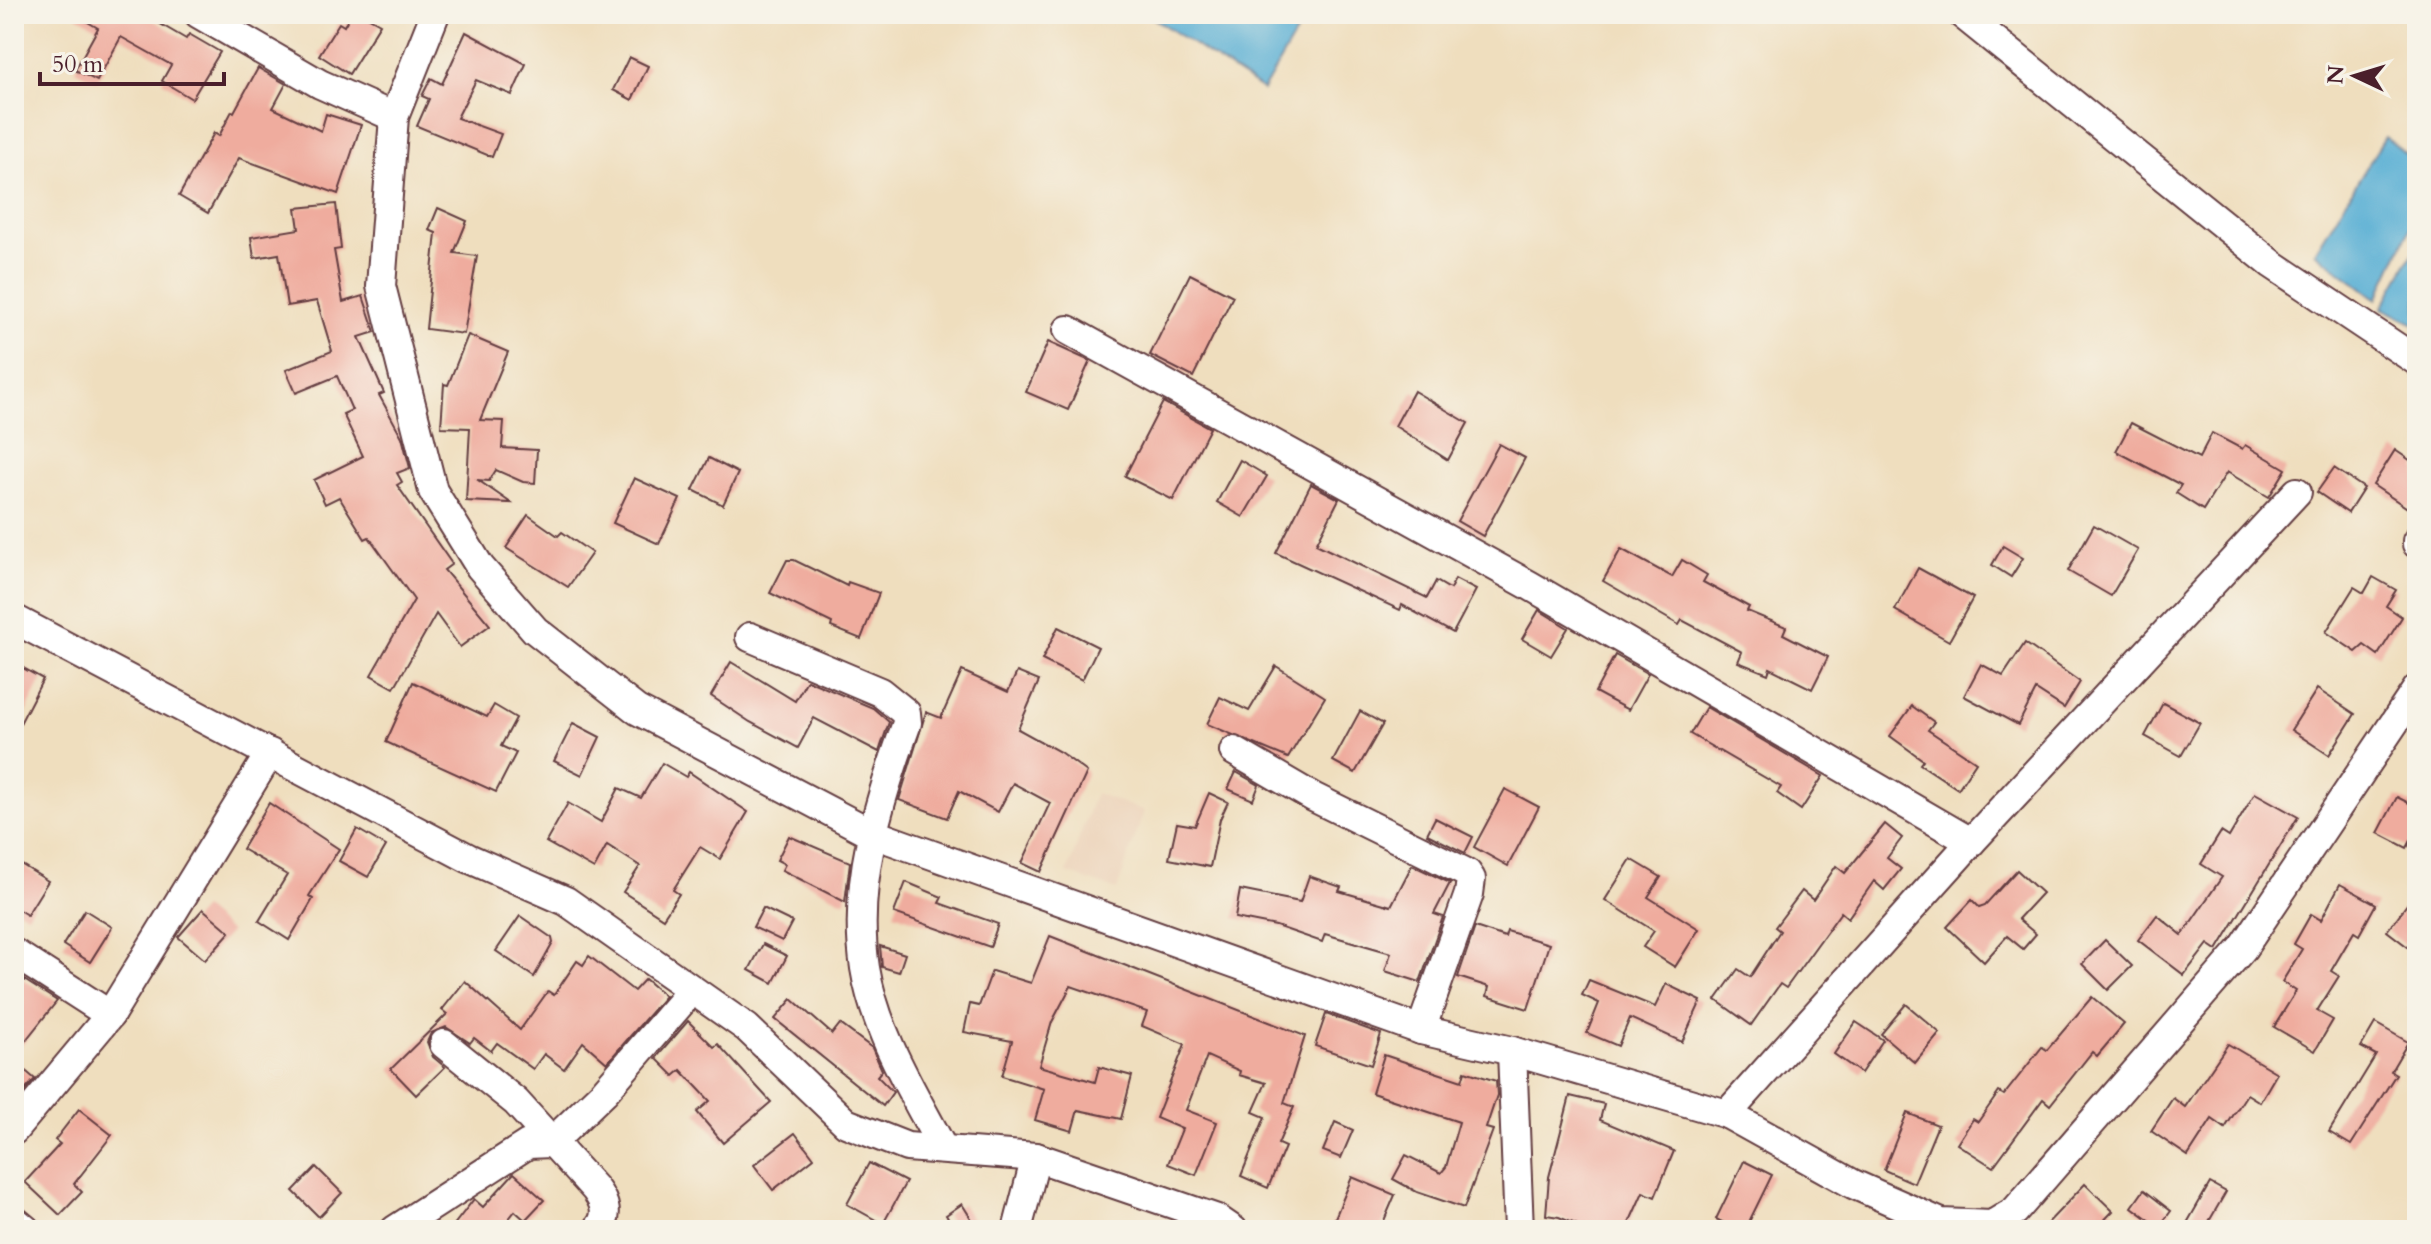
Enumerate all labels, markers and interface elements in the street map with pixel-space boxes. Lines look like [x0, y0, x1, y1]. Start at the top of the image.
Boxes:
scale bar [40, 36, 224, 86]
north arrow [2315, 36, 2395, 116]
text: 50 m [52, 48, 104, 81]
text: N [2320, 64, 2352, 85]

